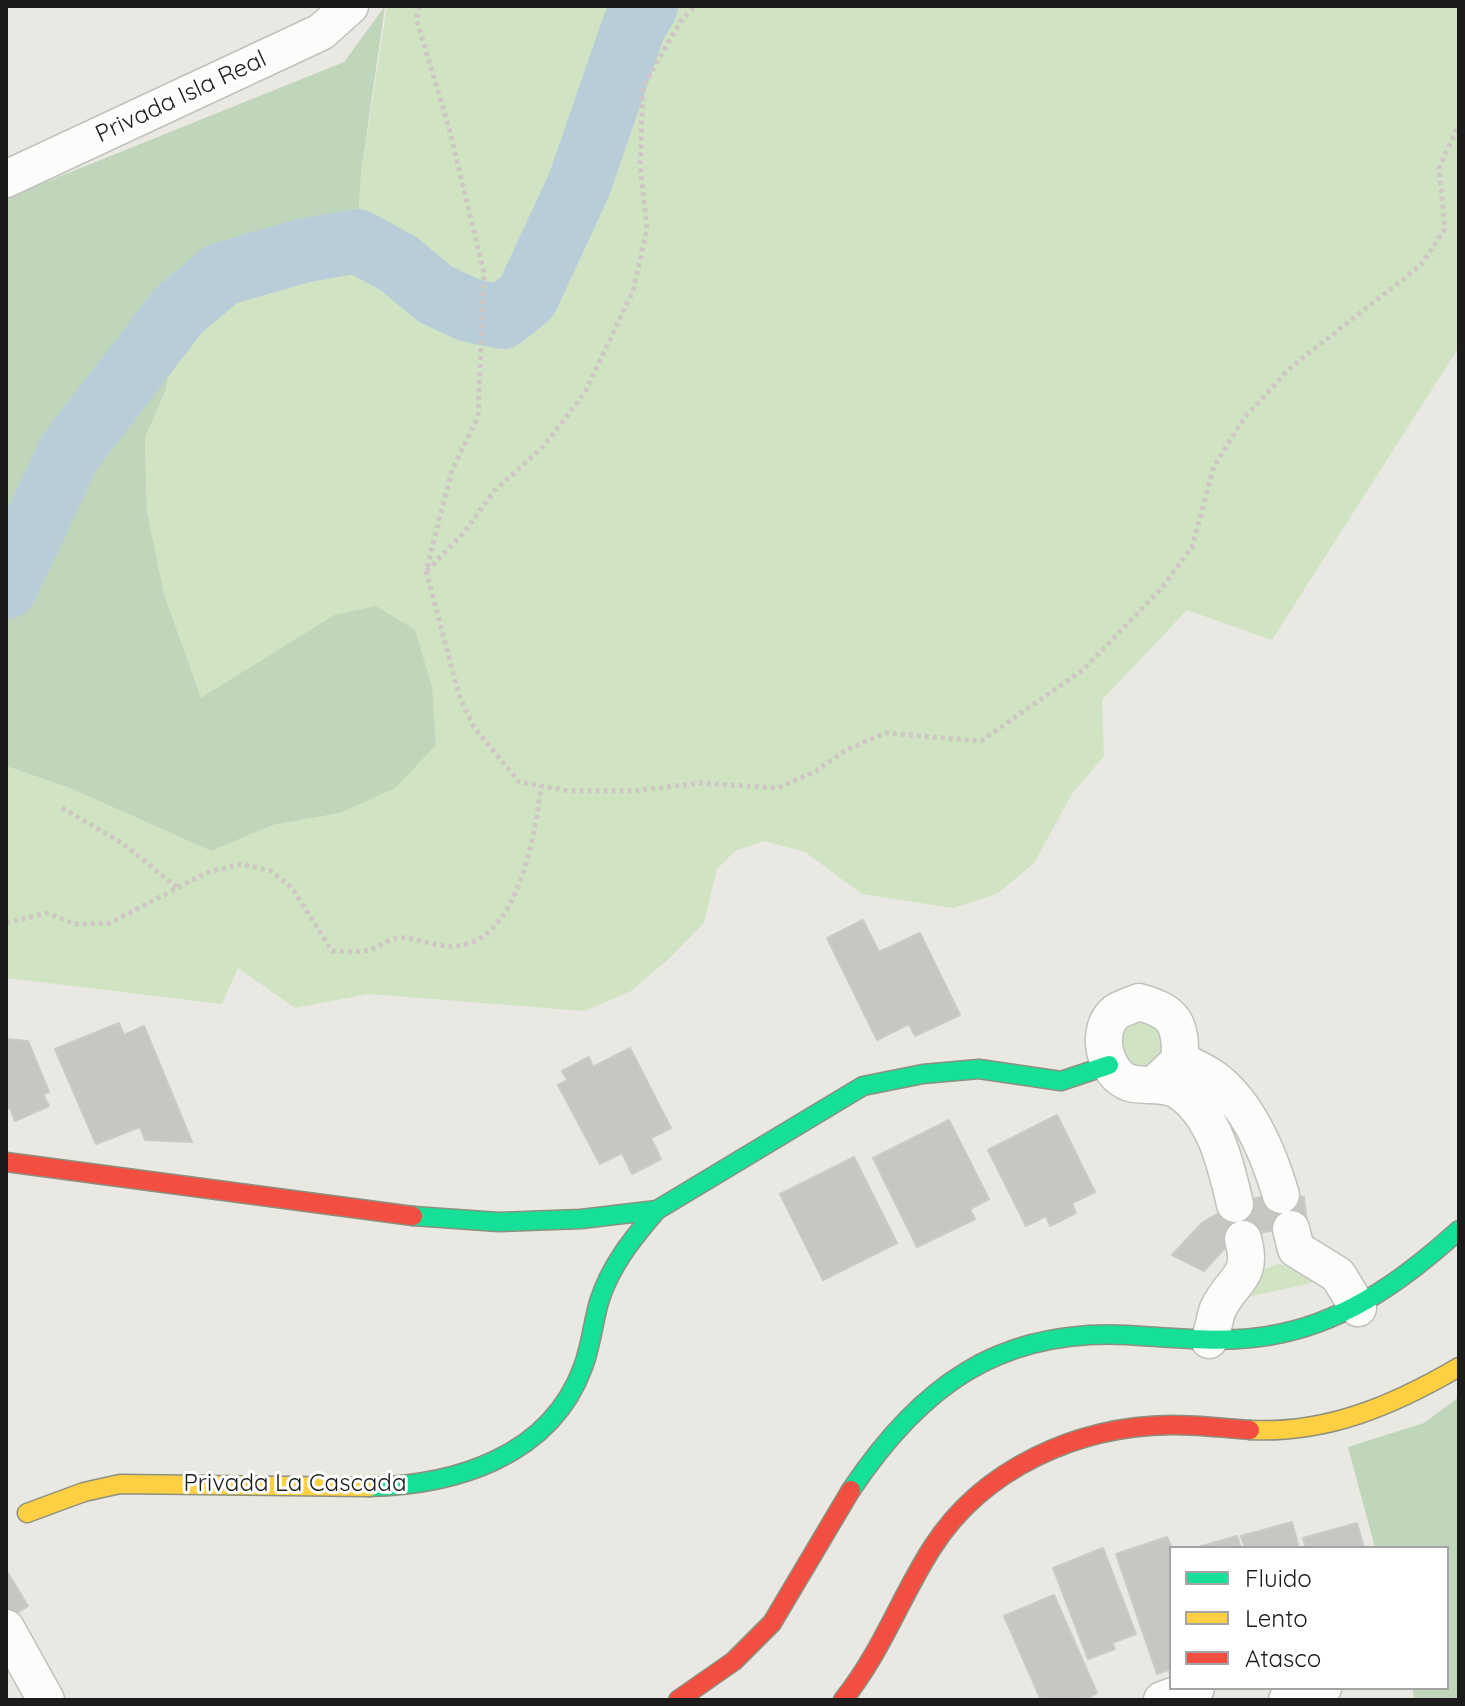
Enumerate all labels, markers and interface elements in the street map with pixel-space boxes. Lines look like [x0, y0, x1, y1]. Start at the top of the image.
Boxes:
street label: Privada Isla Real [91, 45, 271, 149]
street label: Privada La Cascada [184, 1470, 406, 1498]
legend [1169, 1546, 1449, 1690]
text: Fluido [1245, 1563, 1312, 1593]
text: Lento [1245, 1603, 1308, 1633]
text: Atasco [1245, 1643, 1321, 1673]

